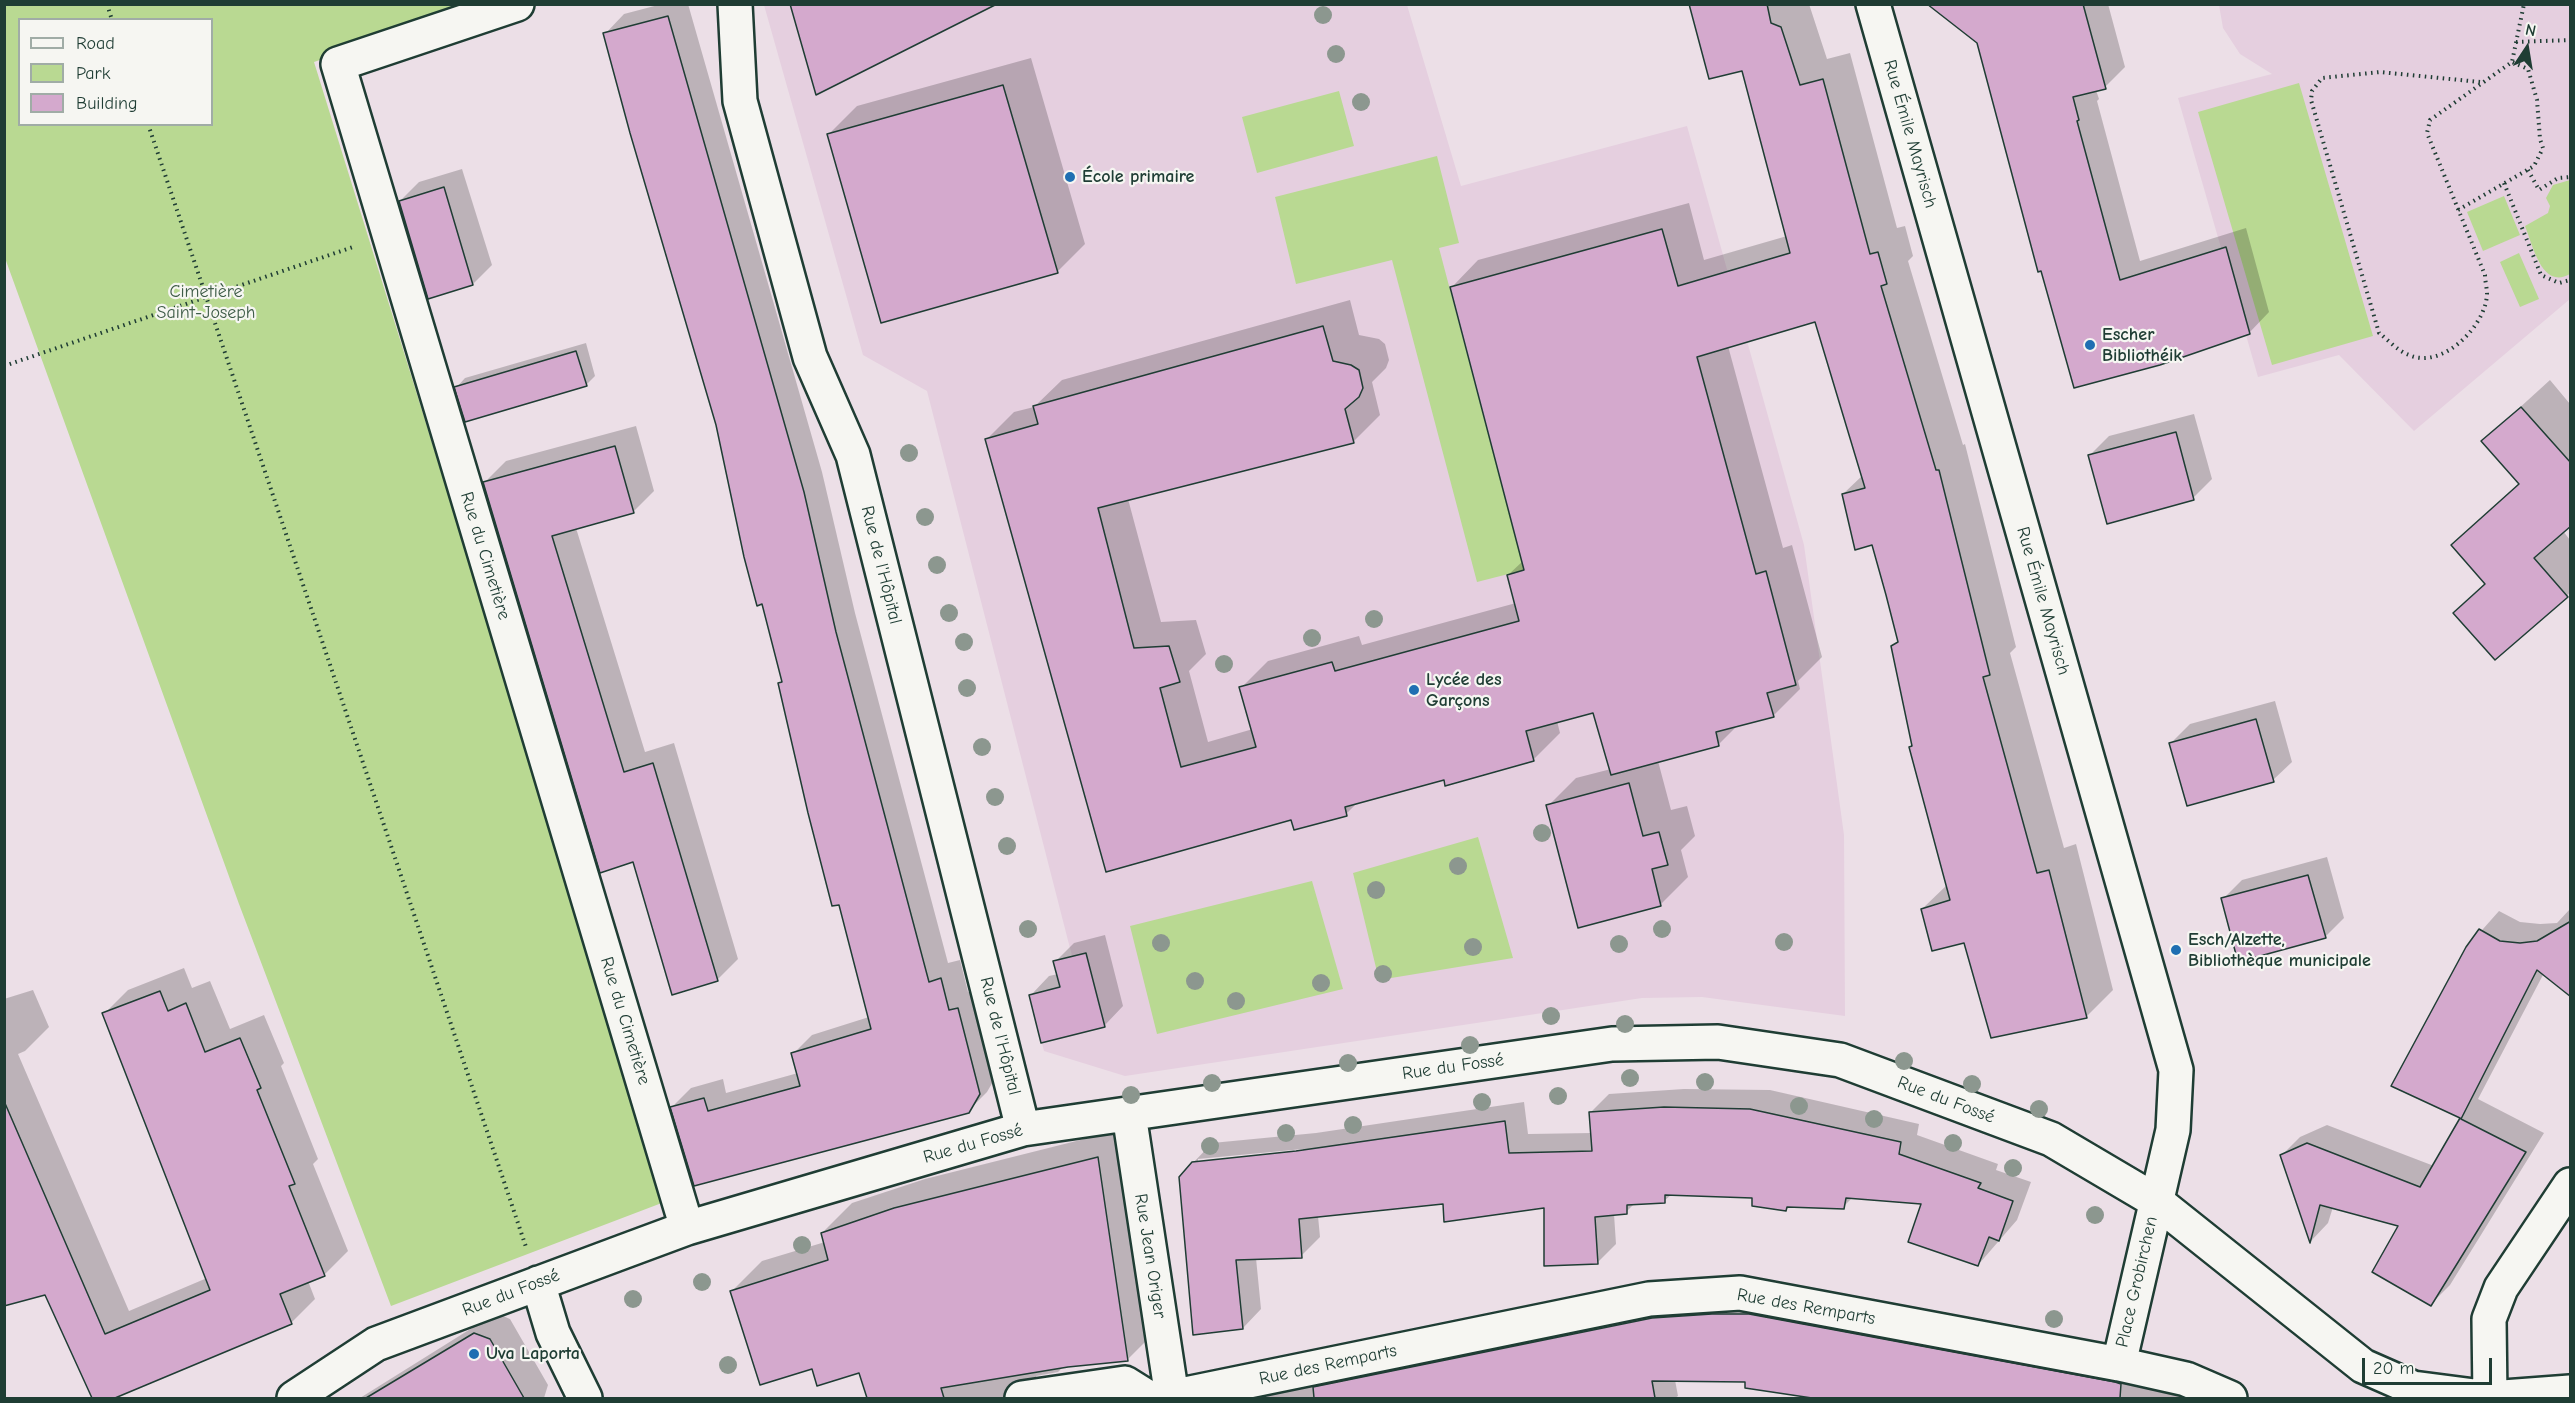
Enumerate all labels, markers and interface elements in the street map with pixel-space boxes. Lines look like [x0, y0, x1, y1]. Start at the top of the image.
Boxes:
legend [18, 18, 213, 126]
north arrow [2497, 18, 2557, 78]
text: N [2524, 21, 2538, 40]
text: Road [76, 33, 115, 54]
street label: Rue Émile Mayrisch [1879, 57, 1941, 211]
text: Park [76, 63, 110, 84]
text: Building [76, 93, 138, 114]
place label: École primaire [1082, 166, 1194, 188]
marker: École primaire [1063, 170, 1077, 184]
park label: Cimetière Saint-Joseph [157, 281, 255, 324]
place label: Escher Bibliothéik [2102, 324, 2182, 366]
marker: Escher Bibliothéik [2083, 338, 2097, 352]
street label: Rue du Cimetière [455, 489, 515, 623]
street label: Rue de l'Hôpital [856, 504, 906, 626]
street label: Rue Émile Mayrisch [2012, 524, 2074, 678]
place label: Lycée des Garçons [1426, 669, 1502, 712]
marker: Lycée des Garçons [1407, 683, 1421, 697]
place label: Esch/Alzette, Bibliothèque municipale [2188, 929, 2371, 972]
marker: Esch/Alzette, Bibliothèque municipale [2169, 943, 2183, 957]
street label: Rue du Cimetière [595, 954, 655, 1088]
street label: Rue de l'Hôpital [975, 975, 1025, 1097]
street label: Rue du Fossé [1401, 1049, 1505, 1085]
street label: Rue du Fossé [1894, 1072, 1998, 1128]
street label: Rue du Fossé [921, 1120, 1025, 1168]
street label: Rue Jean Origer [1129, 1192, 1171, 1320]
street label: Place Grobirchen [2111, 1214, 2163, 1350]
street label: Rue du Fossé [459, 1265, 563, 1321]
street label: Rue des Remparts [1735, 1284, 1877, 1330]
street label: Rue des Remparts [1257, 1340, 1399, 1390]
place label: Uva Laporta [486, 1343, 580, 1365]
scale bar [2365, 1346, 2496, 1384]
marker: Uva Laporta [467, 1347, 481, 1361]
text: 20 m [2373, 1358, 2414, 1379]

